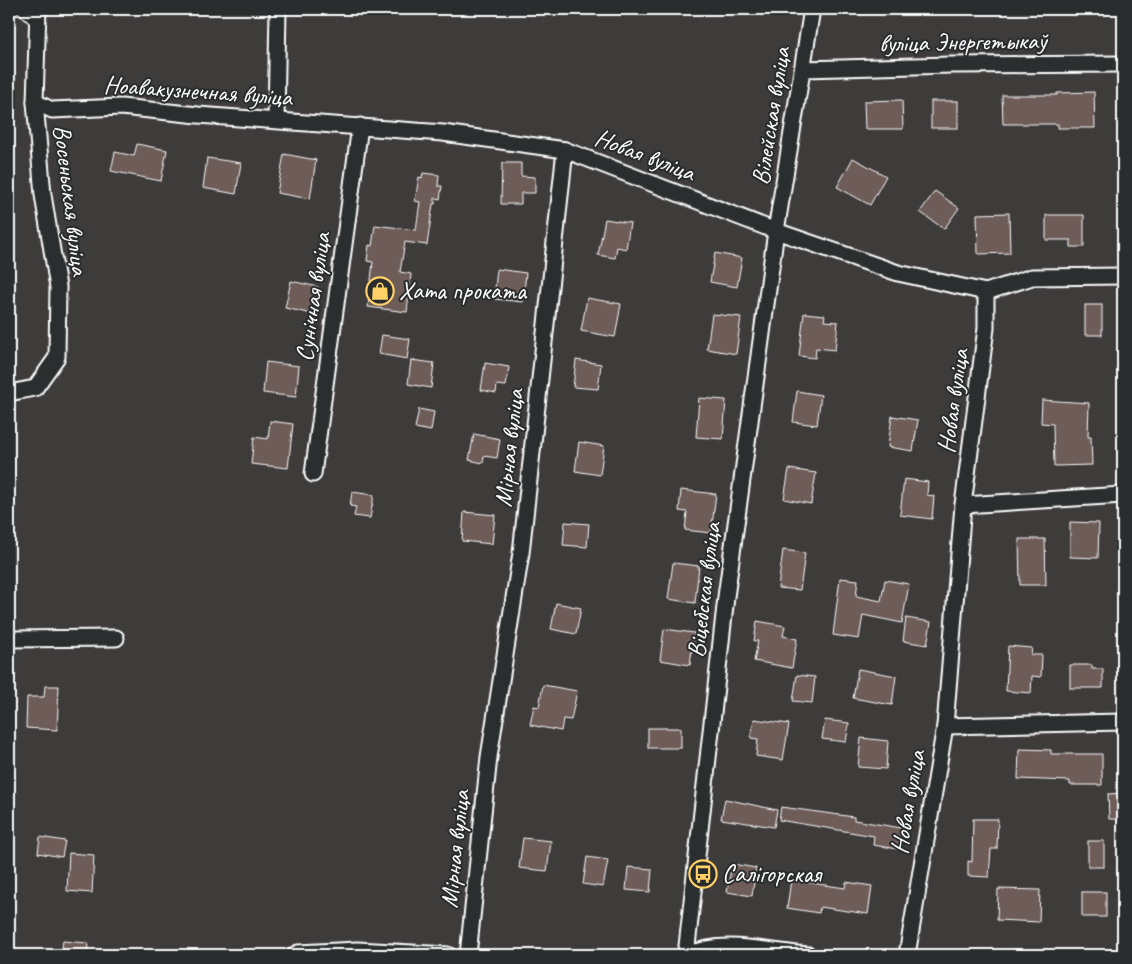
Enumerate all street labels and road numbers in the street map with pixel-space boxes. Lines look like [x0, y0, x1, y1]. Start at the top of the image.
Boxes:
street label: вуліца Энергетыкаў [879, 25, 1049, 59]
street label: Вілейская вуліца [744, 43, 798, 187]
street label: Ноавакузнечная вуліца [103, 68, 295, 114]
street label: Новая вуліца [590, 121, 702, 189]
street label: Восеньская вуліца [46, 123, 96, 279]
street label: Сунічная вуліца [288, 229, 338, 363]
street label: Новая вуліца [930, 345, 976, 455]
street label: Мірная вуліца [487, 386, 531, 508]
street label: Віцебская вуліца [680, 519, 728, 659]
street label: Новая вуліца [883, 746, 933, 856]
street label: Мірная вуліца [433, 787, 477, 909]

